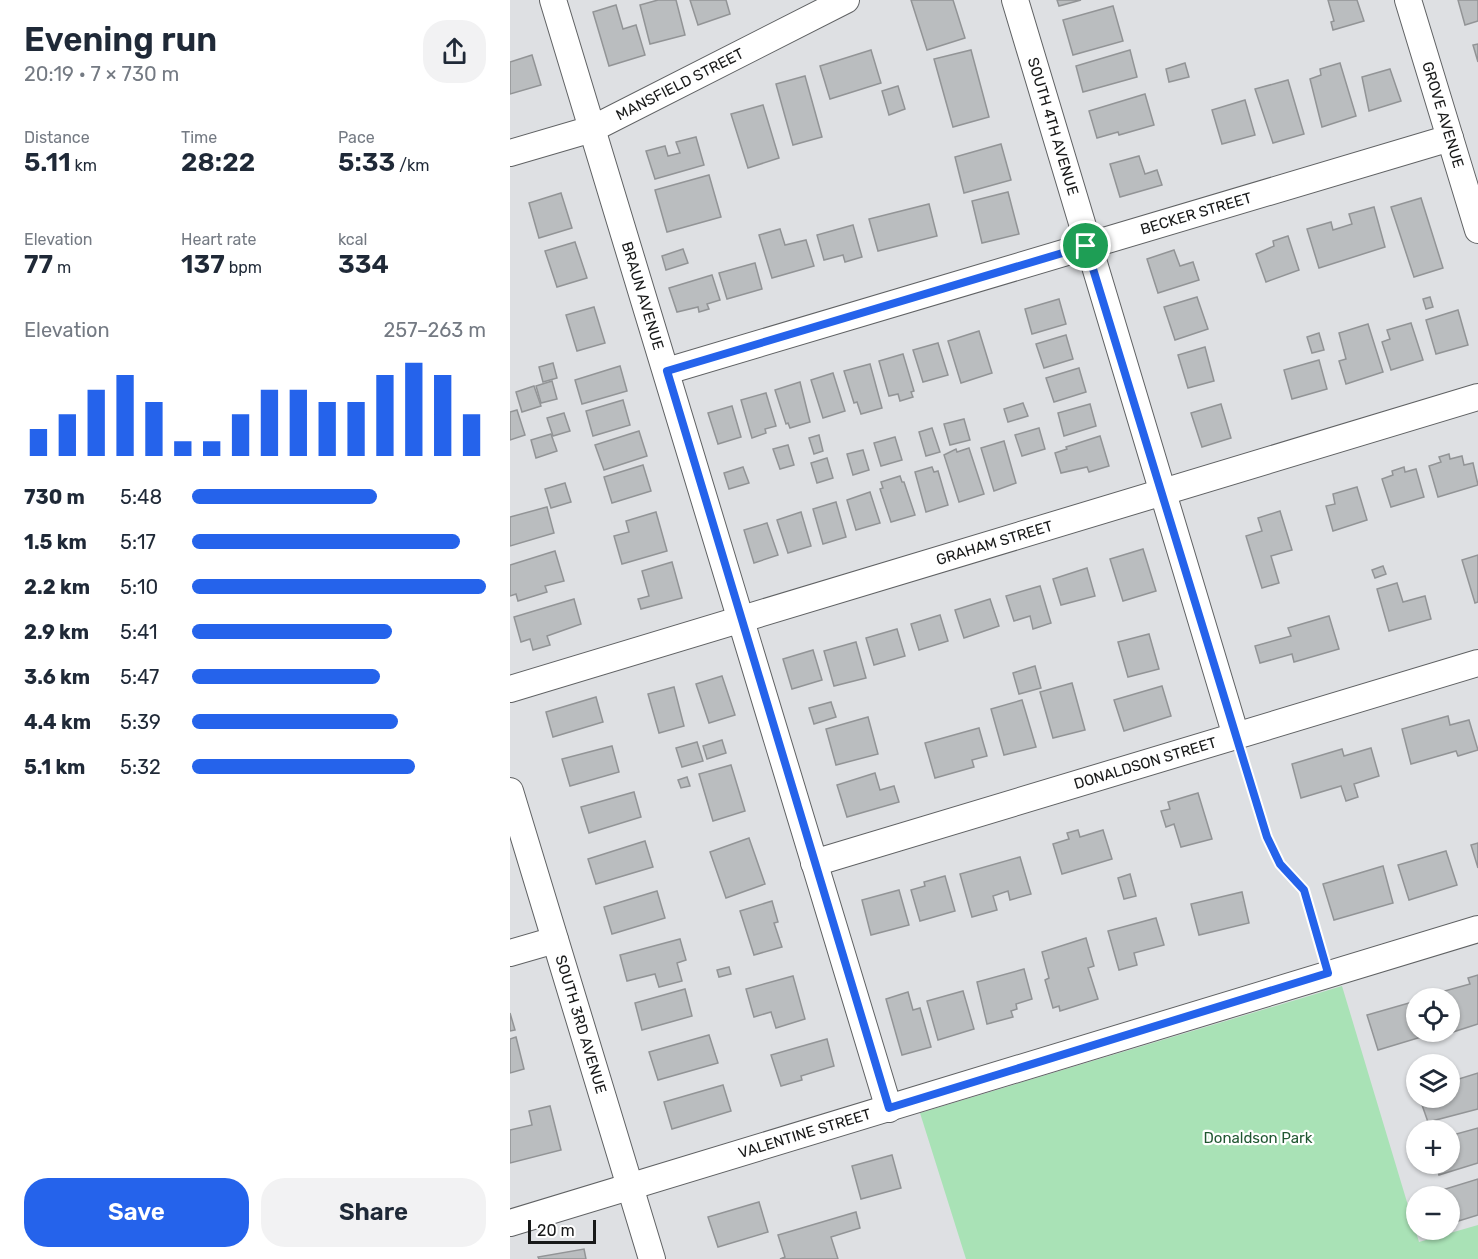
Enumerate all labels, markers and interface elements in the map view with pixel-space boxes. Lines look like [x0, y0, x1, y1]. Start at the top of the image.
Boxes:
text: Evening run [24, 20, 217, 59]
button: share [423, 20, 486, 83]
street label: MANSFIELD STREET [613, 44, 747, 124]
street label: SOUTH 4TH AVENUE [1024, 55, 1082, 198]
street label: GROVE AVENUE [1418, 59, 1468, 170]
text: 20:19 · 7 × 730 m [24, 62, 179, 86]
text: Distance [24, 128, 90, 147]
text: Time [181, 128, 217, 147]
text: Pace [338, 128, 375, 147]
text: 5.11 [24, 147, 71, 178]
text: 28:22 [181, 147, 255, 178]
text: 5:33 [338, 147, 395, 178]
text: km [71, 156, 97, 175]
text: /km [395, 156, 429, 175]
street label: BECKER STREET [1138, 188, 1254, 239]
pin [1060, 220, 1111, 271]
icon: arrive [1069, 229, 1102, 262]
text: Elevation [24, 230, 93, 249]
text: Heart rate [181, 230, 256, 249]
text: kcal [338, 230, 367, 249]
street label: BRAUN AVENUE [618, 239, 667, 352]
text: 77 [24, 249, 53, 280]
text: 137 [181, 249, 225, 280]
text: 334 [338, 249, 389, 280]
text: m [53, 258, 71, 277]
text: bpm [225, 258, 262, 277]
text: Elevation [24, 318, 110, 342]
text: 257–263 m [384, 318, 486, 342]
text: 730 m [24, 485, 85, 509]
text: 5:48 [120, 485, 162, 509]
street label: GRAHAM STREET [934, 517, 1055, 569]
text: 1.5 km [24, 530, 87, 554]
text: 5:17 [120, 530, 156, 554]
text: 2.2 km [24, 575, 90, 599]
text: 5:10 [120, 575, 158, 599]
text: 2.9 km [24, 620, 89, 644]
text: 5:41 [120, 620, 158, 644]
text: 3.6 km [24, 665, 90, 689]
text: 5:47 [120, 665, 159, 689]
text: 4.4 km [24, 710, 91, 734]
text: 5:39 [120, 710, 161, 734]
street label: DONALDSON STREET [1072, 733, 1219, 793]
text: 5.1 km [24, 755, 85, 779]
text: 5:32 [120, 755, 161, 779]
street label: SOUTH 3RD AVENUE [551, 953, 610, 1096]
map controls [1406, 988, 1460, 1240]
button: locate [1406, 988, 1460, 1042]
button: layers [1406, 1054, 1460, 1108]
street label: VALENTINE STREET [736, 1105, 874, 1162]
button: + [1406, 1120, 1460, 1174]
park label: Donaldson Park [1203, 1129, 1313, 1147]
button: Save [24, 1178, 249, 1247]
button: Share [261, 1178, 486, 1247]
button: − [1406, 1186, 1460, 1240]
scale bar [528, 1217, 596, 1244]
text: 20 m [537, 1221, 575, 1240]

